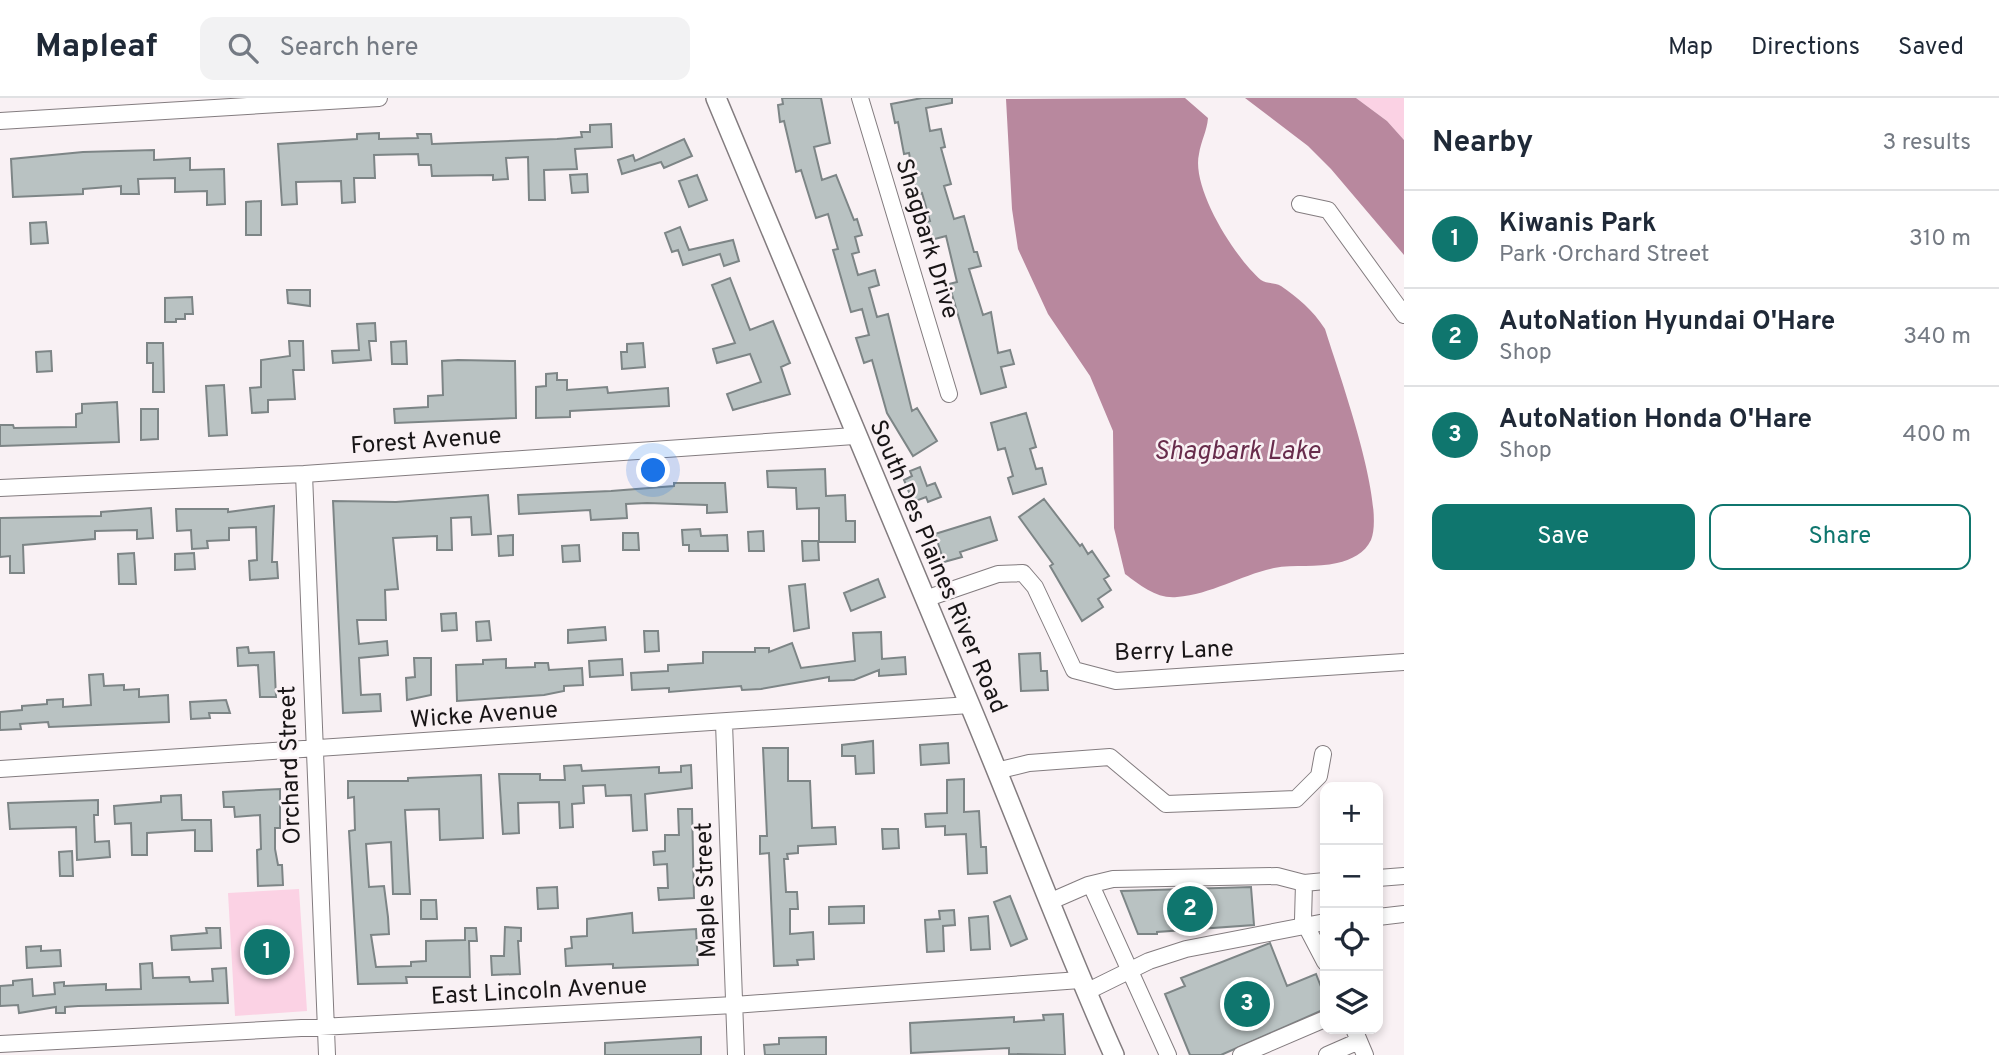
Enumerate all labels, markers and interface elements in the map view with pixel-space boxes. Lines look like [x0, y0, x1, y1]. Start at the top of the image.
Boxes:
search box [200, 17, 690, 80]
text: Mapleaf [35, 27, 158, 69]
icon: search [224, 29, 262, 67]
text: Search here [280, 32, 418, 65]
text: Map [1668, 33, 1713, 63]
text: Directions [1751, 33, 1860, 63]
text: Saved [1898, 33, 1964, 63]
text: Nearby [1432, 125, 1533, 162]
text: 3 results [1882, 129, 1971, 158]
street label: Shagbark Drive [887, 155, 965, 323]
text: Kiwanis Park [1499, 208, 1657, 241]
text: 1 [1450, 225, 1460, 254]
text: 310 m [1909, 225, 1971, 254]
text: Park · Orchard Street [1499, 241, 1710, 270]
text: AutoNation Hyundai O'Hare [1499, 306, 1835, 339]
text: 2 [1448, 323, 1462, 352]
text: 340 m [1903, 323, 1971, 352]
text: Shop [1499, 339, 1552, 368]
text: AutoNation Honda O'Hare [1499, 404, 1812, 437]
street label: South Des Plaines River Road [861, 416, 1013, 718]
text: 3 [1448, 421, 1462, 450]
text: 400 m [1902, 421, 1971, 450]
street label: Forest Avenue [350, 422, 502, 462]
water label: Shagbark Lake [1154, 436, 1321, 469]
text: Shop [1499, 437, 1552, 466]
your location [636, 453, 670, 487]
button: Save [1432, 504, 1695, 570]
button: Share [1709, 504, 1971, 570]
street label: Berry Lane [1114, 635, 1234, 669]
street label: Orchard Street [273, 685, 309, 845]
street label: Wicke Avenue [409, 696, 559, 736]
map controls [1320, 782, 1383, 1034]
button: + [1320, 782, 1383, 845]
street label: Maple Street [690, 822, 724, 958]
button: − [1320, 845, 1383, 908]
pin: 2 [1167, 883, 1213, 935]
button: locate [1320, 908, 1383, 971]
pin: 1 [244, 926, 290, 978]
street label: East Lincoln Avenue [430, 971, 648, 1013]
button: layers [1320, 971, 1383, 1034]
pin: 3 [1224, 978, 1270, 1030]

